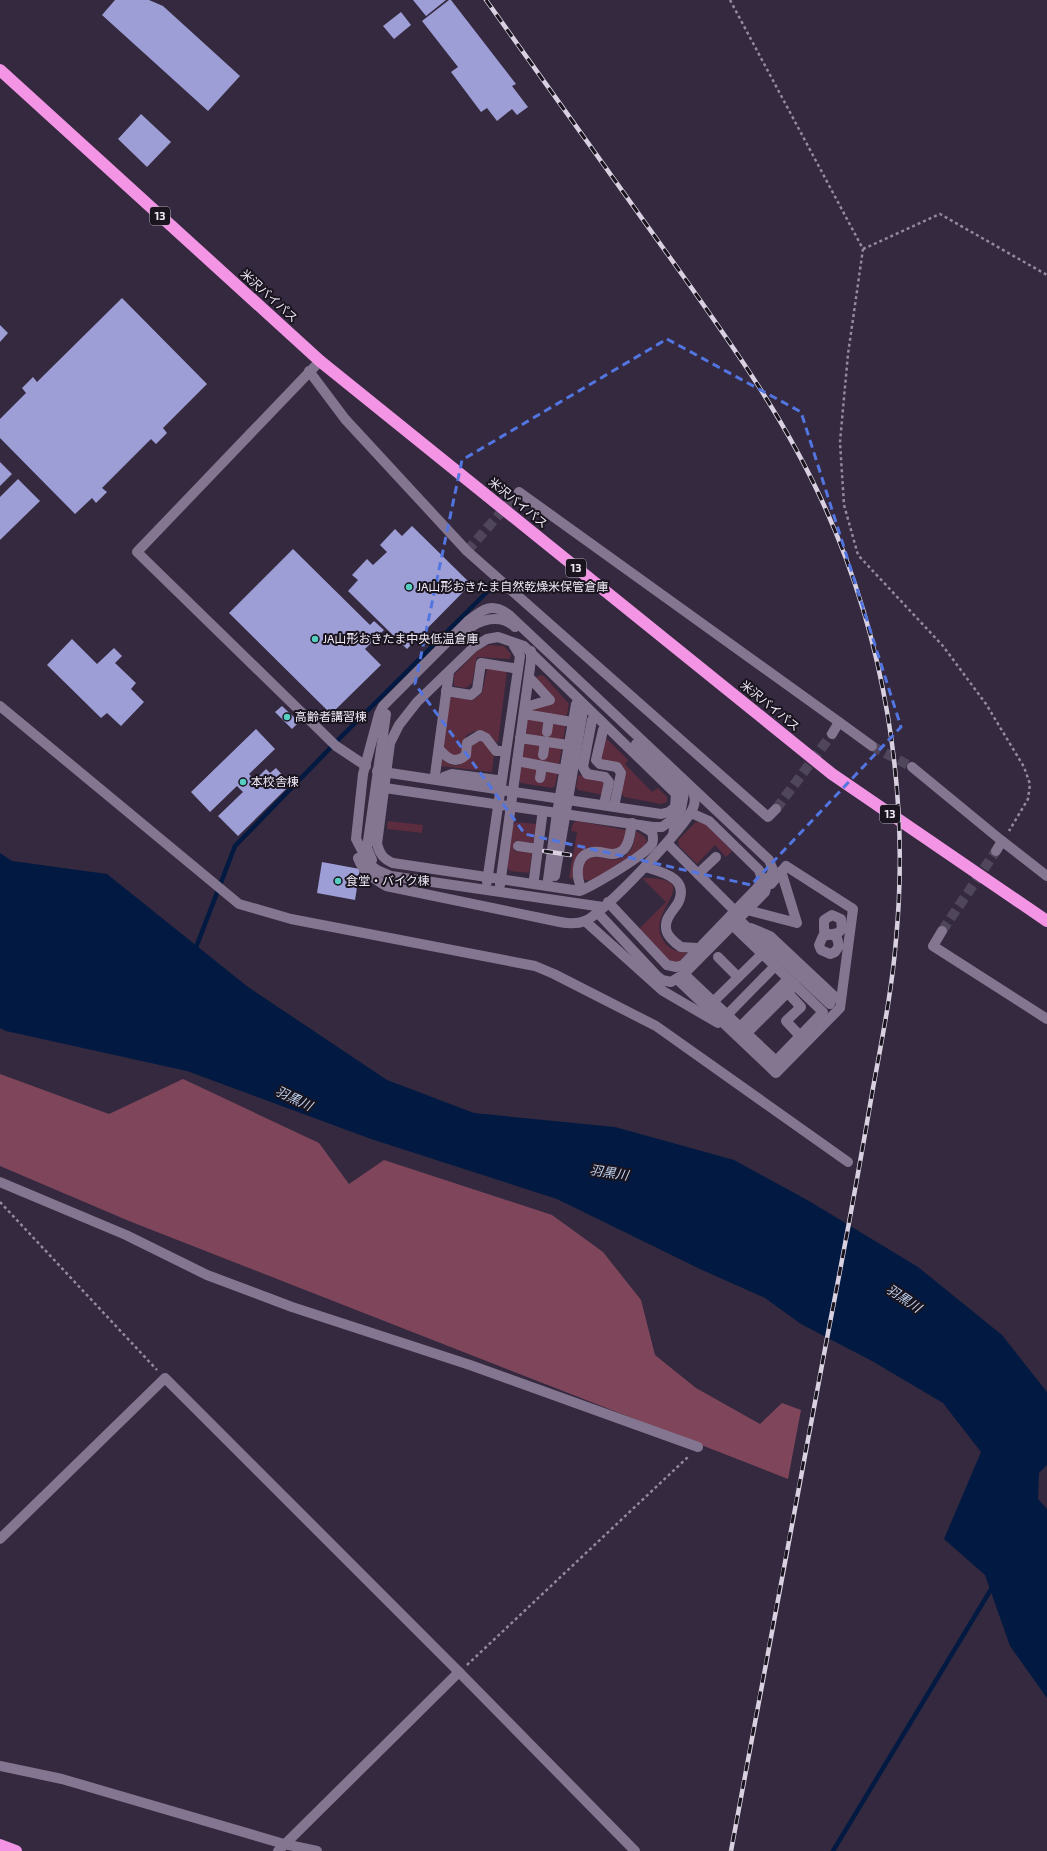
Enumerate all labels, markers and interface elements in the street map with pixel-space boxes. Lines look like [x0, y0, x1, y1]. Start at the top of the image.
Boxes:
road number: 13 [150, 207, 170, 225]
street label: 米沢バイパス [238, 266, 301, 324]
street label: 米沢バイパス [486, 474, 551, 530]
road number: 13 [566, 559, 586, 577]
place label: JA山形おきたま自然乾燥米保管倉庫 [417, 579, 608, 593]
marker: JA山形おきたま自然乾燥米保管倉庫 [404, 582, 414, 592]
place label: JA山形おきたま中央低温倉庫 [323, 631, 478, 645]
marker: JA山形おきたま中央低温倉庫 [310, 634, 320, 644]
street label: 米沢バイパス [738, 677, 803, 733]
place label: 高齢者講習棟 [295, 709, 367, 723]
marker: 高齢者講習棟 [282, 712, 292, 722]
place label: 本校舎棟 [251, 774, 299, 788]
marker: 本校舎棟 [238, 777, 248, 787]
road number: 13 [880, 805, 900, 823]
place label: 食堂・バイク棟 [346, 873, 430, 887]
marker: 食堂・バイク棟 [333, 876, 343, 886]
water label: 羽黒川 [273, 1082, 317, 1115]
water label: 羽黒川 [588, 1161, 631, 1183]
water label: 羽黒川 [883, 1280, 926, 1317]

